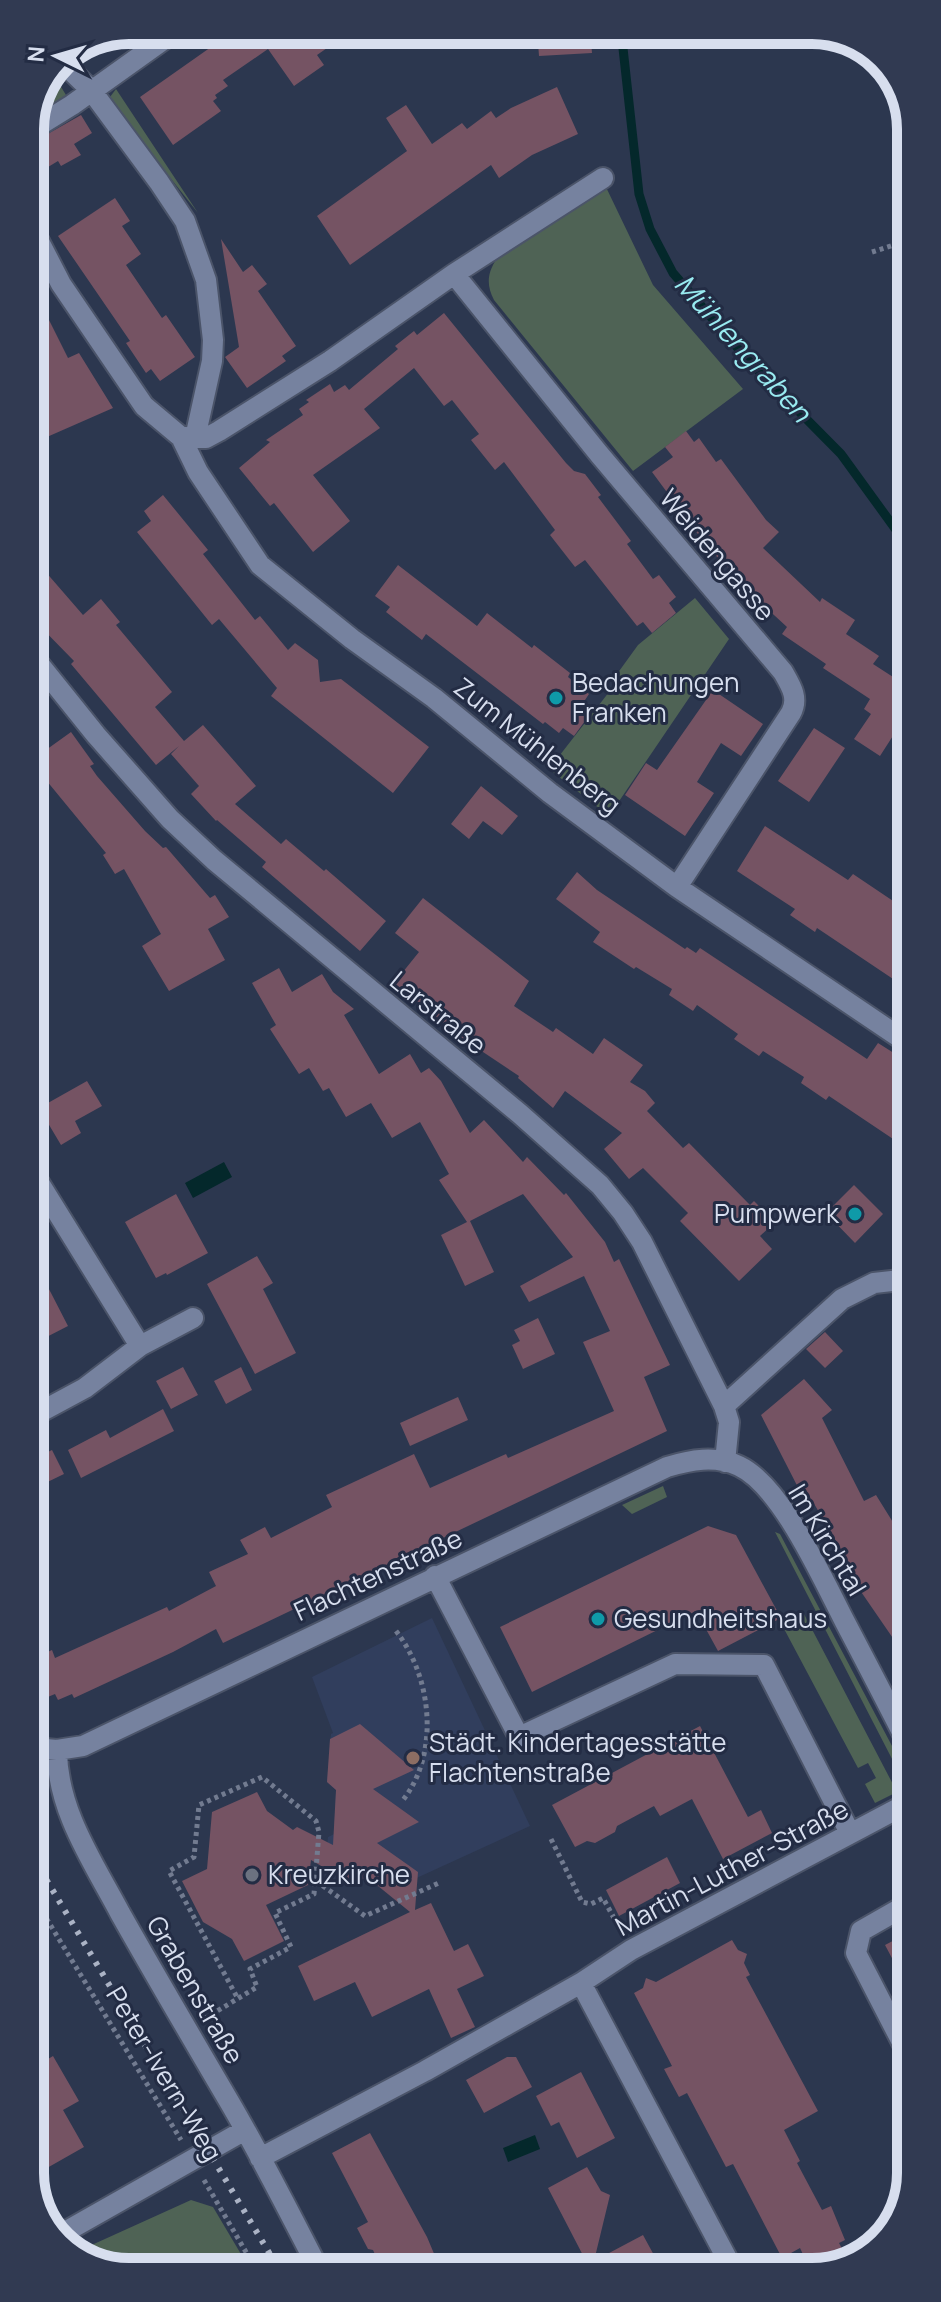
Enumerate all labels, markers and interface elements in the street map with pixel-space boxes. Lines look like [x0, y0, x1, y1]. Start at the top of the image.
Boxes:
north arrow [16, 16, 96, 96]
text: N [20, 45, 52, 63]
water label: Mühlengraben [667, 265, 821, 430]
street label: Weidengasse [652, 481, 784, 628]
place label: Bedachungen Franken [572, 664, 739, 730]
street label: Zum Mühlenberg [447, 669, 629, 822]
marker: Bedachungen Franken [547, 689, 565, 707]
street label: Larstraße [383, 962, 495, 1062]
place label: Pumpwerk [714, 1195, 840, 1231]
marker: Pumpwerk [846, 1205, 864, 1223]
street label: Im Kirchtal [780, 1477, 875, 1602]
street label: Flachtenstraße [288, 1519, 468, 1629]
place label: Gesundheitshaus [614, 1600, 827, 1636]
marker: Gesundheitshaus [589, 1610, 607, 1628]
place label: Städt. Kindertagesstätte Flachtenstraße [429, 1724, 726, 1790]
marker: Städt. Kindertagesstätte Flachtenstraße [404, 1749, 422, 1767]
street label: Martin-Luther-Straße [609, 1790, 854, 1944]
place label: Kreuzkirche [268, 1856, 410, 1892]
marker: Kreuzkirche [243, 1866, 261, 1884]
street label: Grabenstraße [139, 1909, 253, 2070]
street label: Peter-Ivern-Weg [98, 1979, 231, 2168]

